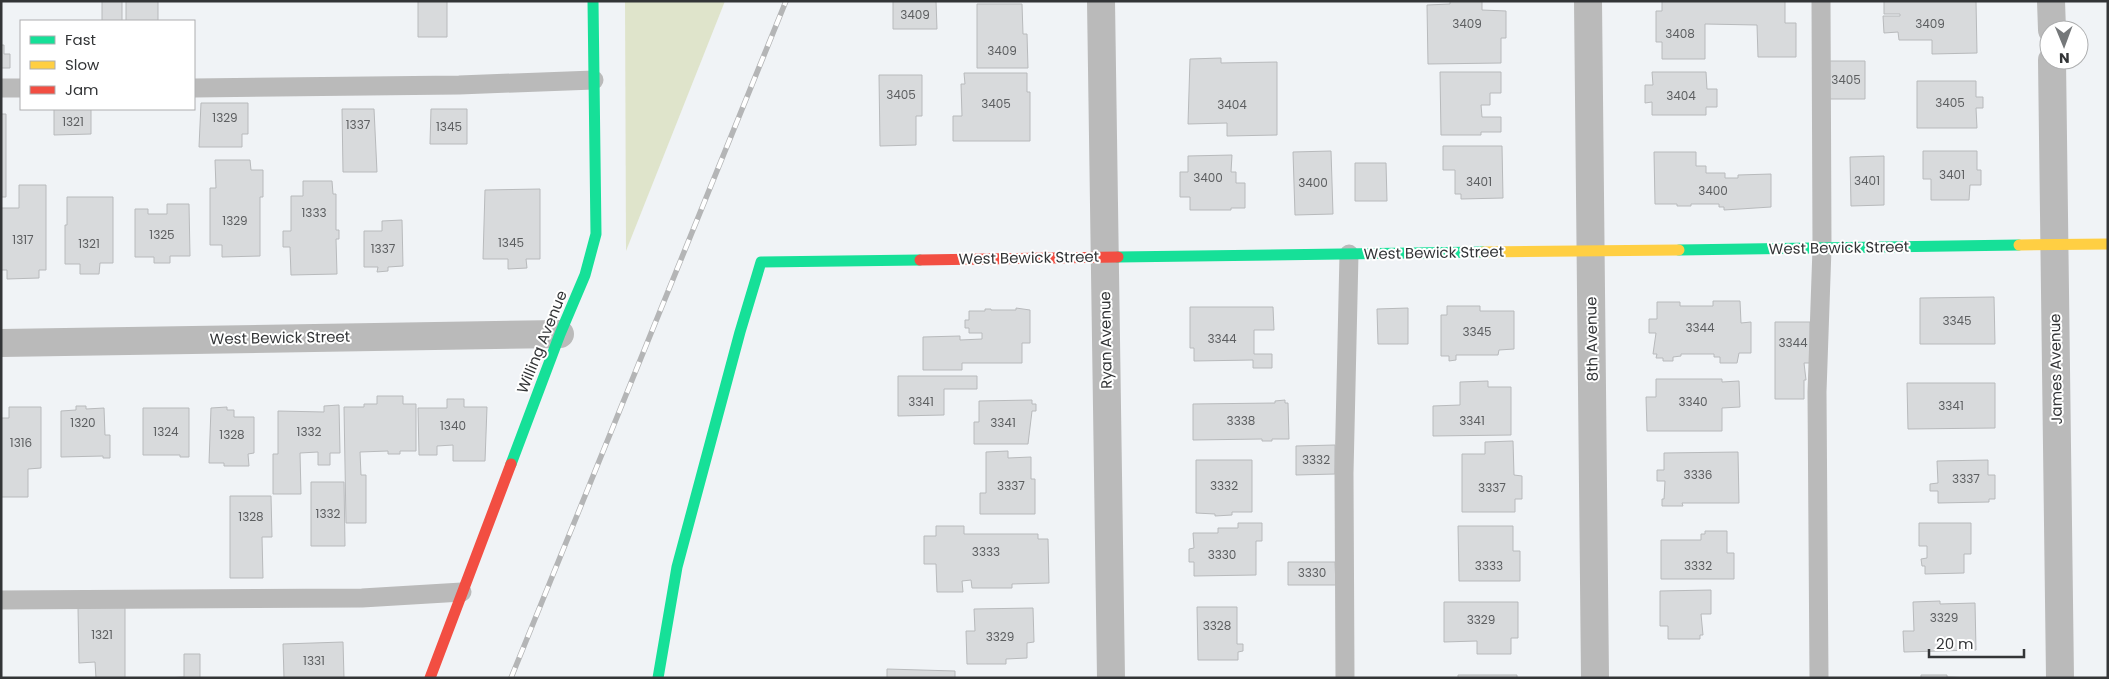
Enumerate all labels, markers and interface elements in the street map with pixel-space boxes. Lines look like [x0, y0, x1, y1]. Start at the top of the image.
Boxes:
house number: 3409 [900, 6, 930, 23]
house number: 3409 [1452, 15, 1482, 32]
house number: 3409 [1915, 15, 1945, 32]
legend [20, 20, 195, 110]
north arrow [2039, 20, 2089, 70]
house number: 3408 [1665, 25, 1695, 42]
text: Fast [65, 29, 96, 50]
house number: 3409 [987, 42, 1017, 59]
text: N [2059, 48, 2070, 68]
text: Slow [65, 54, 100, 75]
house number: 3405 [1831, 71, 1861, 88]
text: Jam [65, 79, 99, 100]
house number: 3405 [886, 86, 916, 103]
house number: 3404 [1666, 87, 1696, 104]
house number: 3405 [1935, 94, 1965, 111]
house number: 3405 [981, 95, 1011, 112]
house number: 3404 [1217, 96, 1247, 113]
house number: 1329 [212, 109, 238, 126]
house number: 1321 [62, 113, 84, 130]
house number: 1337 [346, 116, 371, 133]
house number: 1345 [436, 118, 462, 135]
house number: 3401 [1939, 166, 1965, 183]
house number: 3400 [1193, 169, 1223, 186]
house number: 3401 [1854, 172, 1880, 189]
house number: 3401 [1466, 173, 1492, 190]
house number: 3400 [1298, 174, 1328, 191]
house number: 3400 [1698, 182, 1728, 199]
house number: 1333 [301, 204, 327, 221]
house number: 1329 [222, 212, 248, 229]
house number: 1325 [149, 226, 175, 243]
house number: 1317 [12, 231, 34, 248]
house number: 1345 [498, 234, 524, 251]
house number: 1321 [78, 235, 100, 252]
street label: West Bewick Street [1769, 236, 1909, 259]
house number: 1337 [371, 240, 396, 257]
street label: West Bewick Street [1364, 241, 1504, 264]
street label: West Bewick Street [959, 246, 1099, 269]
street label: Willing Avenue [511, 287, 572, 397]
street label: Ryan Avenue [1094, 291, 1117, 389]
street label: 8th Avenue [1580, 296, 1603, 382]
house number: 3345 [1942, 312, 1972, 329]
street label: James Avenue [2044, 313, 2067, 425]
house number: 3344 [1685, 319, 1715, 336]
house number: 3345 [1462, 323, 1492, 340]
street label: West Bewick Street [210, 326, 350, 349]
house number: 3344 [1207, 330, 1237, 347]
house number: 3344 [1778, 334, 1808, 351]
house number: 3341 [908, 393, 934, 410]
house number: 3340 [1678, 393, 1708, 410]
house number: 3341 [1938, 397, 1964, 414]
house number: 3338 [1227, 412, 1255, 429]
house number: 3341 [1459, 412, 1485, 429]
house number: 1320 [70, 414, 96, 431]
house number: 3341 [990, 414, 1016, 431]
house number: 1340 [440, 417, 466, 434]
house number: 1324 [153, 423, 179, 440]
house number: 1332 [297, 423, 322, 440]
house number: 1328 [219, 426, 245, 443]
house number: 1316 [10, 434, 32, 451]
house number: 3332 [1302, 451, 1330, 468]
house number: 3336 [1684, 466, 1712, 483]
house number: 3337 [1952, 470, 1980, 487]
house number: 3337 [997, 477, 1025, 494]
house number: 3332 [1210, 477, 1238, 494]
house number: 3337 [1478, 479, 1506, 496]
house number: 1332 [316, 505, 341, 522]
house number: 1328 [238, 508, 264, 525]
house number: 3333 [972, 543, 1000, 560]
house number: 3330 [1208, 546, 1236, 563]
house number: 3333 [1475, 557, 1503, 574]
house number: 3332 [1684, 557, 1712, 574]
house number: 3330 [1298, 564, 1326, 581]
house number: 3329 [1930, 609, 1958, 626]
house number: 3329 [1467, 611, 1495, 628]
house number: 3328 [1203, 617, 1231, 634]
house number: 1321 [91, 626, 113, 643]
scale bar [1929, 626, 2024, 658]
house number: 3329 [986, 628, 1014, 645]
text: 20 m [1936, 633, 1974, 654]
house number: 1331 [303, 652, 325, 669]

